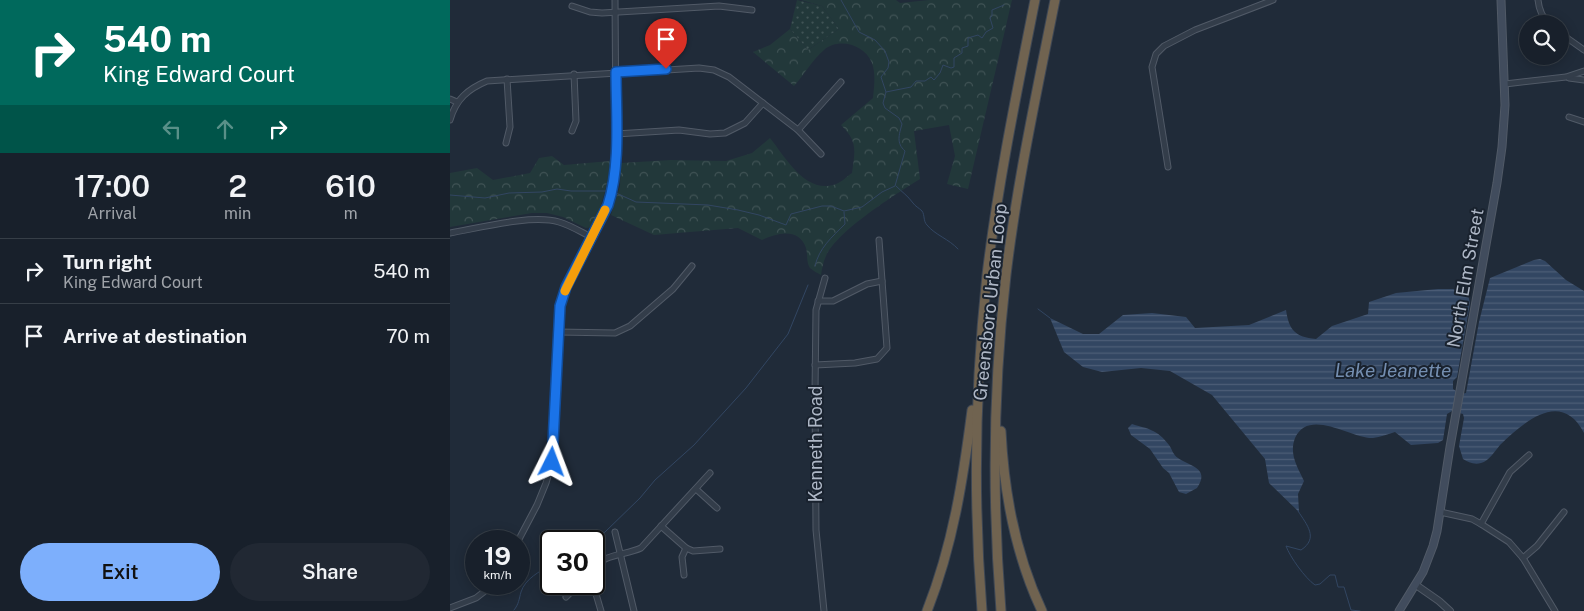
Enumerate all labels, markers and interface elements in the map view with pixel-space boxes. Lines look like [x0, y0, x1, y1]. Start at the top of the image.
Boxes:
map controls [1519, 15, 1569, 65]
button: search [1519, 15, 1569, 65]
pin [645, 18, 687, 69]
text: 540 m [103, 19, 211, 60]
icon: right [20, 20, 85, 85]
icon: arrive [652, 25, 680, 53]
text: King Edward Court [103, 61, 295, 87]
icon: left [158, 115, 186, 143]
icon: ahead [211, 115, 239, 143]
icon: right [264, 115, 292, 143]
text: 17:00 [74, 168, 150, 204]
text: 2 [228, 168, 247, 204]
text: 610 [325, 168, 376, 204]
street label: Greensboro Urban Loop [969, 202, 1011, 402]
text: Arrival [87, 204, 137, 223]
text: min [224, 204, 251, 223]
text: m [344, 204, 358, 223]
street label: North Elm Street [1442, 207, 1488, 349]
text: Turn right [63, 251, 152, 273]
icon: right [20, 257, 48, 285]
text: 540 m [373, 260, 430, 282]
text: King Edward Court [63, 273, 203, 292]
icon: arrive [20, 322, 48, 350]
text: Arrive at destination [63, 325, 247, 347]
text: 70 m [386, 325, 430, 347]
water label: Lake Jeanette [1335, 359, 1451, 381]
street label: Kenneth Road [805, 386, 826, 502]
position arrow [525, 435, 577, 487]
speed limit sign: 30 [540, 530, 605, 595]
text: 19 [484, 541, 511, 571]
button: Exit [20, 543, 220, 601]
button: Share [230, 543, 430, 601]
text: km/h [483, 568, 512, 582]

